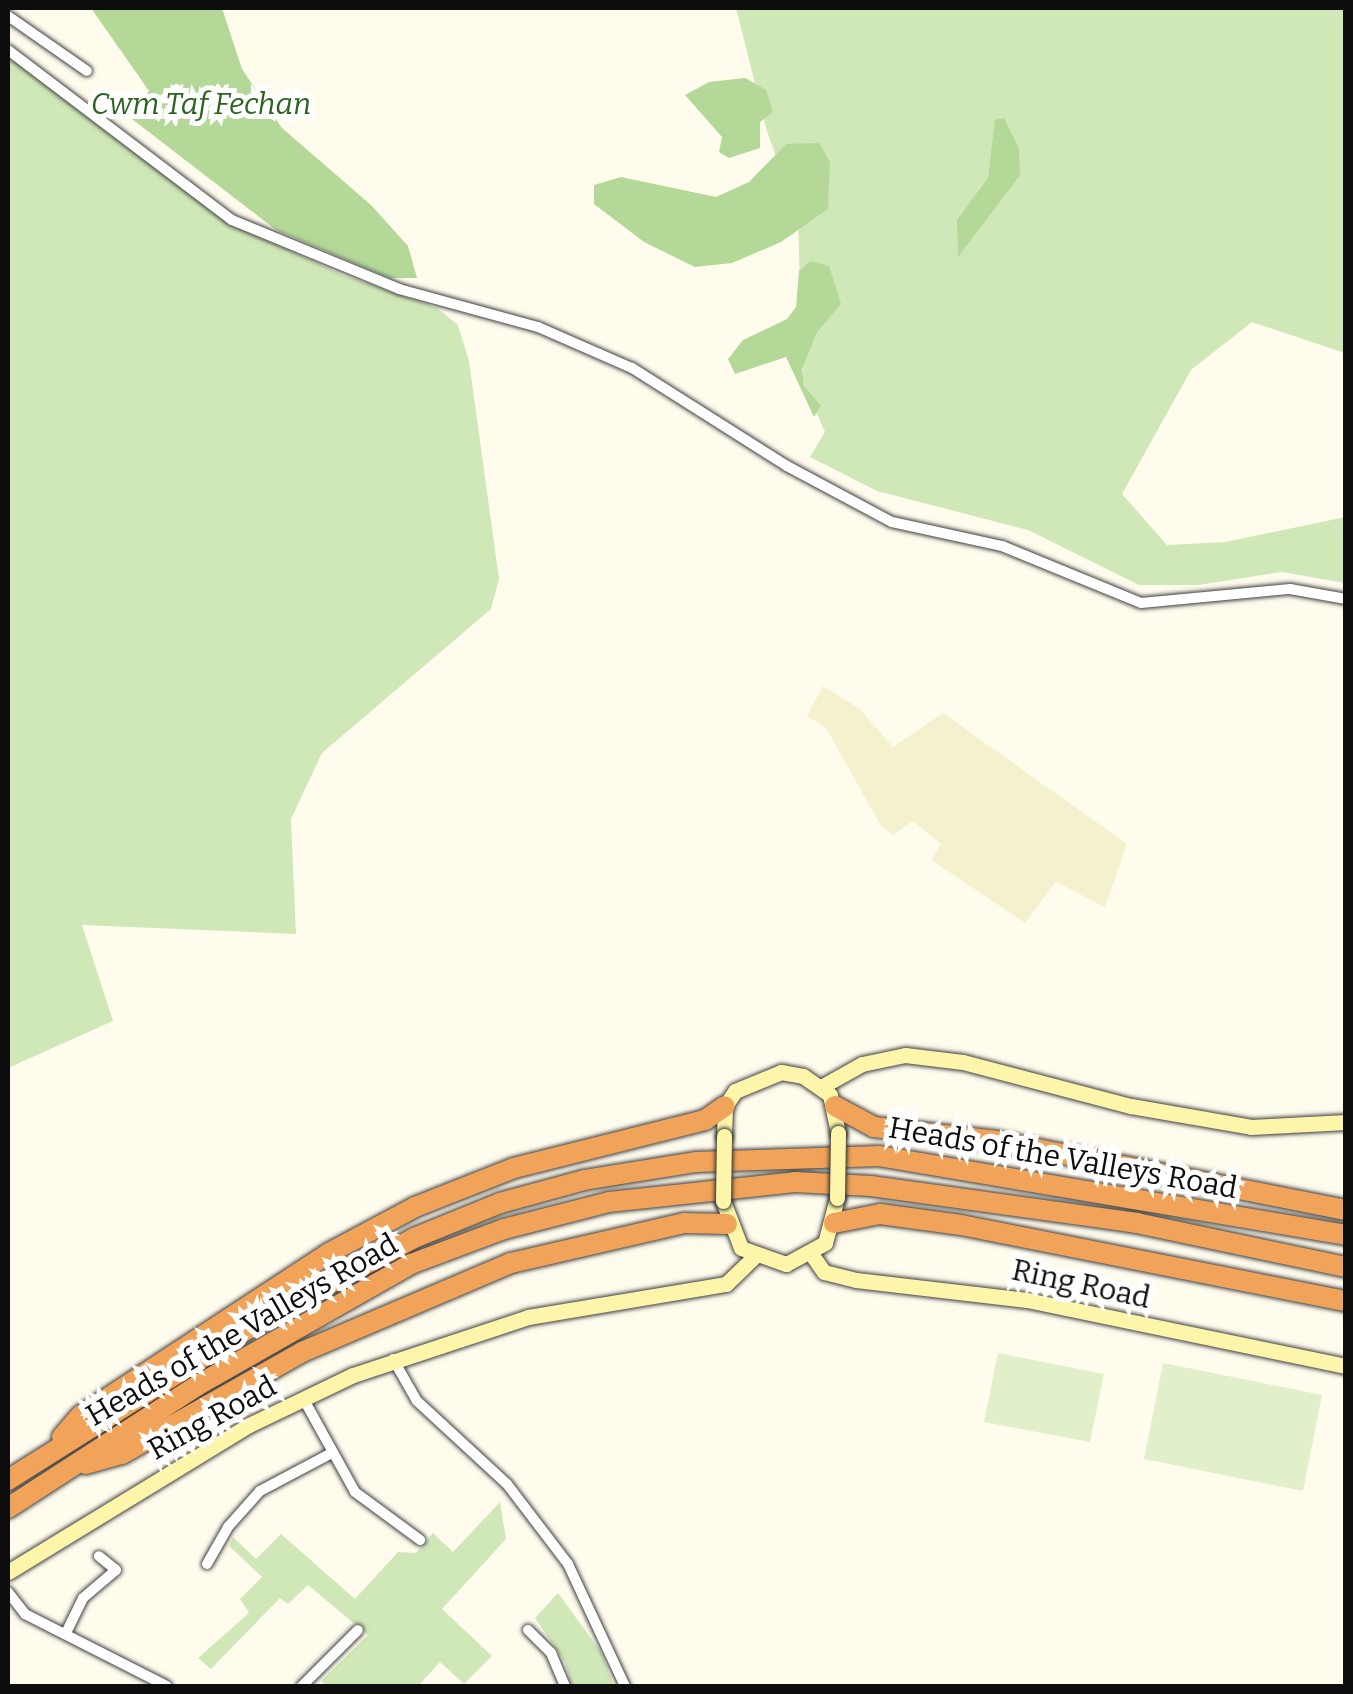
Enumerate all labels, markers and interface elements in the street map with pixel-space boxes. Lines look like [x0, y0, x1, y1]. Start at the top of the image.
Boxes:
park label: Cwm Taf Fechan [91, 86, 311, 122]
street label: Heads of the Valleys Road [886, 1110, 1240, 1206]
street label: Heads of the Valleys Road [80, 1226, 404, 1434]
street label: Ring Road [1009, 1252, 1153, 1316]
street label: Ring Road [142, 1368, 282, 1468]

